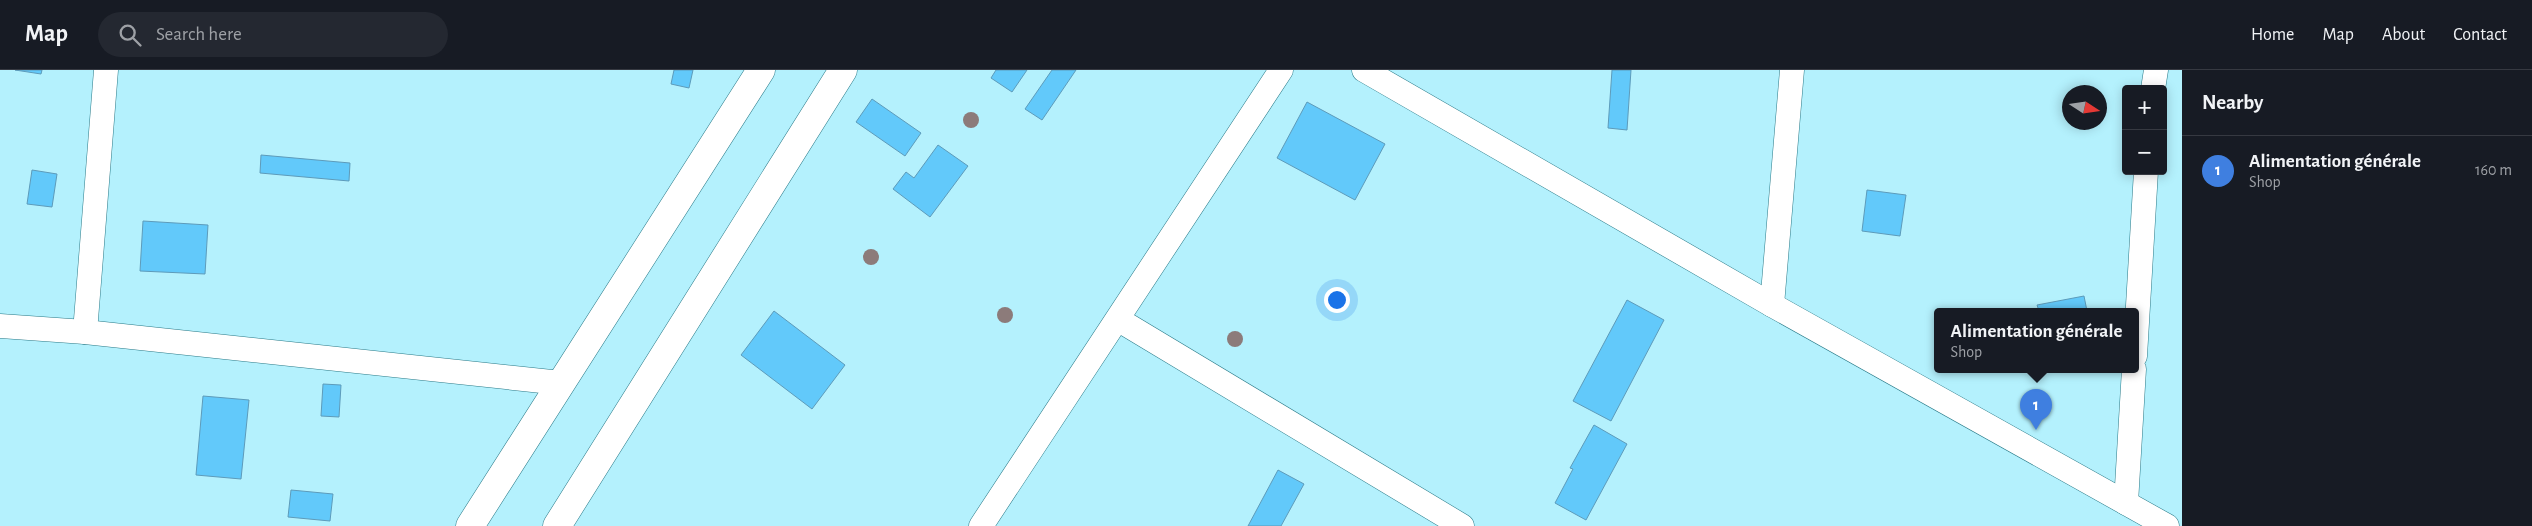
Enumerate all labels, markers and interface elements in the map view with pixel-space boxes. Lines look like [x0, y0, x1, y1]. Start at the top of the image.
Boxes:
search box [98, 12, 448, 57]
icon: search [116, 21, 144, 49]
text: Map [25, 22, 68, 46]
text: Search here [156, 25, 242, 44]
text: Home [2251, 26, 2294, 44]
text: Map [2322, 26, 2354, 44]
text: About [2382, 26, 2425, 44]
text: Contact [2453, 26, 2507, 44]
north arrow [2062, 85, 2107, 130]
map controls [2122, 85, 2167, 175]
button: + [2122, 85, 2167, 130]
text: Nearby [2202, 92, 2263, 113]
button: − [2122, 130, 2167, 175]
text: Alimentation générale [2249, 152, 2421, 171]
text: 1 [2215, 162, 2221, 178]
text: 160 m [2475, 162, 2512, 178]
text: Shop [2249, 174, 2281, 190]
your location [1324, 287, 1350, 313]
popup [1934, 308, 2139, 373]
text: Alimentation générale [1951, 322, 2122, 341]
text: Shop [1951, 344, 1982, 360]
pin: 1 [2020, 389, 2052, 430]

